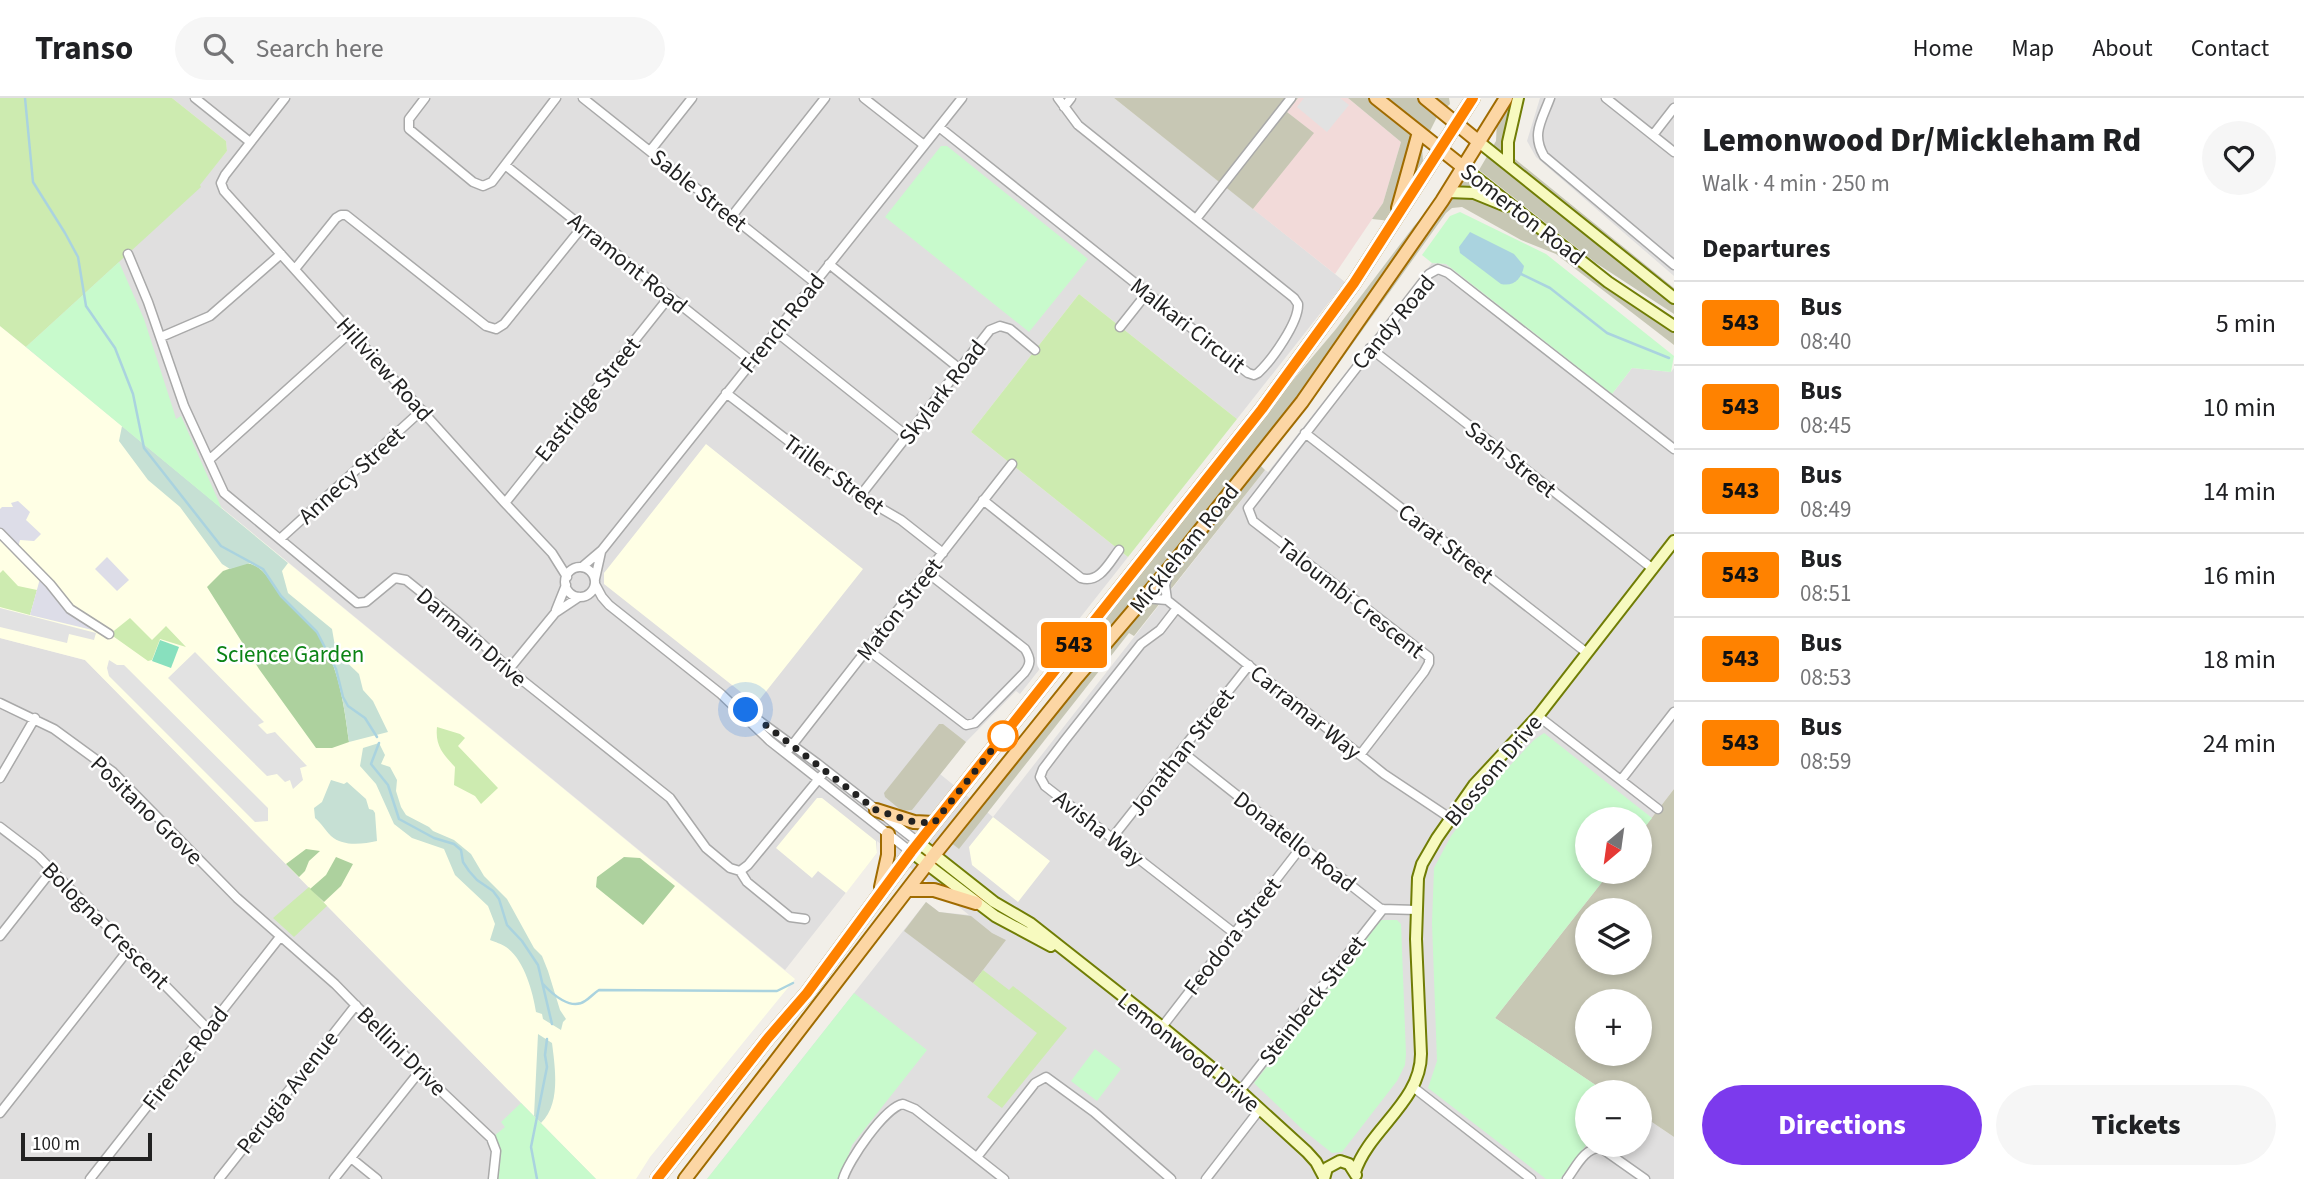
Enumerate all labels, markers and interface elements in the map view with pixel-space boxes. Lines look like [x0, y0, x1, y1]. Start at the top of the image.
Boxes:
search box [175, 17, 665, 80]
text: Transo [35, 25, 133, 72]
icon: search [199, 29, 237, 67]
text: Search here [255, 30, 384, 67]
text: Home [1913, 31, 1973, 66]
text: Map [2011, 31, 2054, 66]
text: About [2092, 31, 2153, 66]
text: Contact [2191, 31, 2269, 66]
text: Lemonwood Dr/Mickleham Rd [1702, 117, 2141, 164]
button: heart [2202, 121, 2276, 195]
street label: Sable Street [643, 141, 754, 240]
street label: Somerton Road [1454, 155, 1592, 273]
text: Walk · 4 min · 250 m [1702, 167, 1890, 200]
street label: Arramont Road [561, 205, 695, 322]
text: Departures [1702, 230, 1830, 267]
street label: French Road [732, 266, 833, 380]
street label: Candy Road [1344, 268, 1443, 377]
street label: Malkari Circuit [1123, 270, 1252, 381]
text: Bus [1800, 288, 1842, 325]
text: 543 [1721, 305, 1760, 340]
text: 5 min [2216, 305, 2276, 342]
street label: Hillview Road [329, 310, 441, 429]
text: 08:40 [1800, 325, 1851, 358]
street label: Eastridge Street [527, 330, 648, 469]
street label: Skylark Road [891, 333, 994, 452]
text: Bus [1800, 372, 1842, 409]
text: 543 [1721, 389, 1760, 424]
text: 10 min [2203, 389, 2276, 426]
text: 08:45 [1800, 409, 1851, 442]
street label: Sash Street [1458, 413, 1564, 506]
street label: Annecy Street [291, 419, 412, 532]
street label: Triller Street [776, 426, 891, 523]
text: Bus [1800, 456, 1842, 493]
text: 543 [1721, 473, 1760, 508]
text: 14 min [2203, 473, 2276, 510]
street label: Mickleham Road [1122, 476, 1247, 620]
text: 08:49 [1800, 493, 1851, 526]
street label: Carat Street [1391, 495, 1501, 591]
street label: Taloumbi Crescent [1270, 530, 1431, 667]
text: Bus [1800, 540, 1842, 577]
street label: Maton Street [849, 551, 950, 668]
text: 543 [1721, 557, 1760, 592]
text: 16 min [2203, 557, 2276, 594]
text: 08:51 [1800, 577, 1851, 610]
street label: Darmain Drive [409, 580, 534, 695]
line badge: 543 [1034, 622, 1114, 668]
text: Bus [1800, 624, 1842, 661]
text: 543 [1055, 627, 1093, 662]
park label: Science Garden [216, 638, 364, 671]
text: 543 [1721, 641, 1760, 676]
text: 18 min [2203, 641, 2276, 678]
street label: Carramar Way [1243, 657, 1369, 768]
text: 08:53 [1800, 661, 1851, 694]
street label: Jonathan Street [1121, 681, 1242, 823]
your location [728, 692, 763, 727]
street label: Blossom Drive [1437, 707, 1550, 833]
text: Bus [1800, 708, 1842, 745]
unlabelled marker [988, 721, 1018, 751]
text: 543 [1721, 725, 1760, 760]
text: 24 min [2203, 725, 2276, 762]
text: 08:59 [1800, 745, 1851, 778]
street label: Positano Grove [83, 748, 210, 873]
street label: Avisha Way [1046, 782, 1151, 875]
street label: Donatello Road [1226, 783, 1363, 900]
north arrow [1575, 807, 1652, 884]
map controls [1575, 807, 1652, 1157]
street label: Bologna Crescent [34, 854, 177, 997]
street label: Feodora Street [1176, 870, 1289, 1002]
button: layers [1575, 898, 1652, 975]
street label: Steinbeck Street [1251, 928, 1374, 1072]
street label: Lemonwood Drive [1110, 984, 1267, 1120]
button: + [1575, 989, 1652, 1066]
street label: Firenze Road [134, 999, 236, 1117]
street label: Bellini Drive [349, 999, 454, 1104]
street label: Perugia Avenue [229, 1024, 346, 1161]
button: − [1575, 1080, 1652, 1157]
button: Directions [1702, 1085, 1982, 1165]
button: Tickets [1996, 1085, 2276, 1165]
scale bar [21, 1130, 152, 1162]
text: 100 m [32, 1131, 80, 1158]

